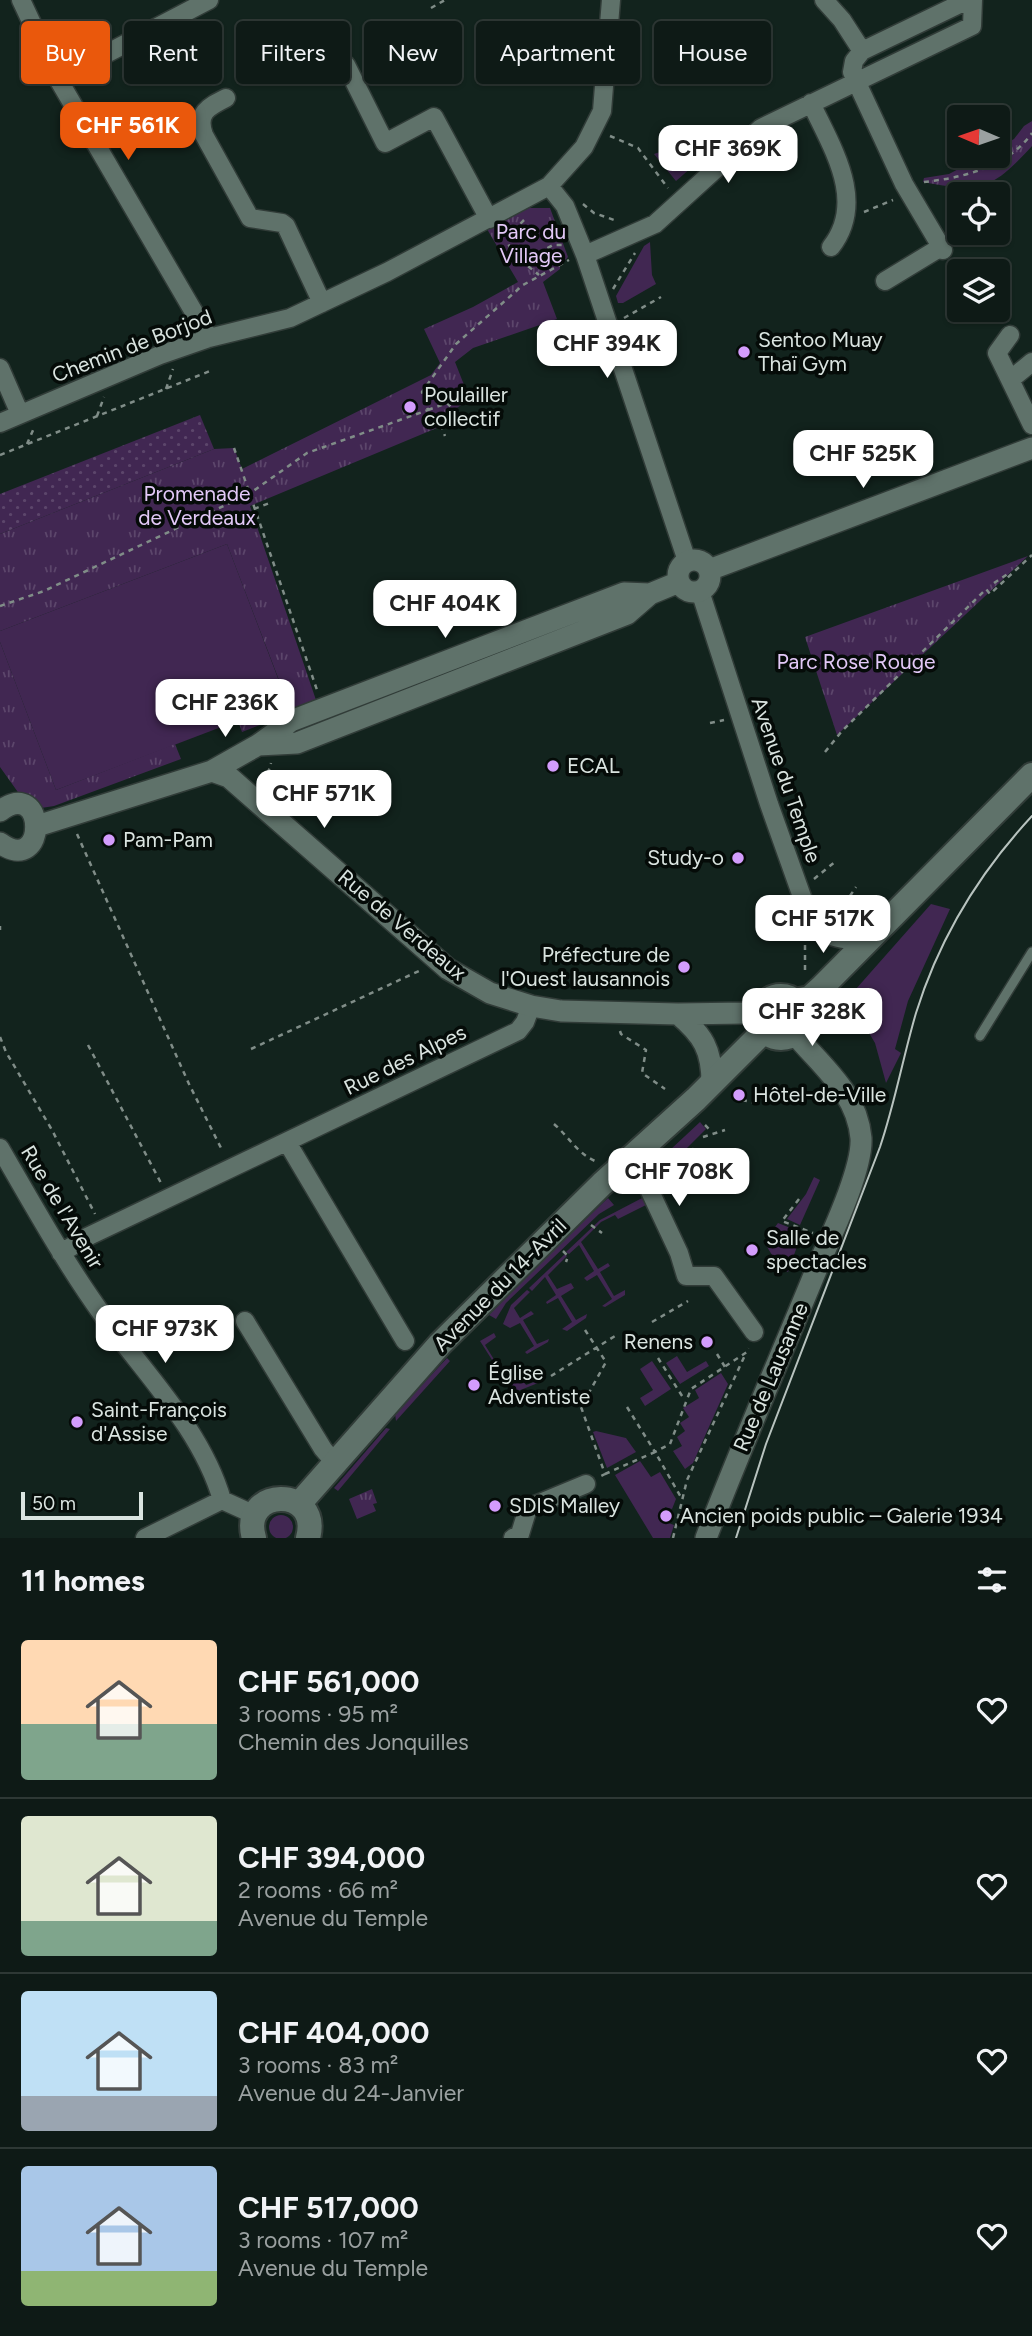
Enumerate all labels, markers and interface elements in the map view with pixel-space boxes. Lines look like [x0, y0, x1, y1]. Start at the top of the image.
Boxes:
chip: Buy [21, 21, 110, 84]
chip: Rent [124, 21, 222, 84]
chip: Filters [236, 21, 350, 84]
chip: New [364, 21, 462, 84]
chip: Apartment [476, 21, 640, 84]
chip: House [654, 21, 771, 84]
pin: CHF 561K [56, 102, 200, 162]
north arrow [947, 105, 1010, 168]
map controls [947, 105, 1010, 322]
text: CHF 561K [76, 111, 180, 139]
pin: CHF 369K [656, 125, 800, 185]
text: CHF 369K [675, 134, 781, 162]
button: locate [947, 182, 1010, 245]
park label: Parc du Village [496, 219, 566, 268]
button: layers [947, 259, 1010, 322]
street label: Chemin de Borjod [48, 304, 215, 388]
pin: CHF 394K [535, 320, 679, 380]
place label: Sentoo Muay Thaï Gym [758, 327, 883, 376]
text: CHF 394K [553, 329, 661, 357]
marker: Sentoo Muay Thaï Gym [736, 344, 752, 360]
place label: Poulailler collectif [424, 382, 508, 431]
marker: Poulailler collectif [402, 399, 418, 415]
pin: CHF 525K [791, 430, 935, 490]
text: CHF 525K [809, 439, 917, 467]
park label: Promenade de Verdeaux [138, 481, 256, 530]
pin: CHF 404K [373, 580, 517, 640]
text: CHF 404K [389, 589, 501, 617]
park label: Parc Rose Rouge [777, 649, 935, 674]
pin: CHF 236K [153, 680, 297, 739]
text: CHF 236K [172, 688, 278, 716]
street label: Avenue du Temple [746, 694, 827, 866]
place label: ECAL [567, 753, 620, 778]
marker: ECAL [545, 758, 561, 774]
pin: CHF 571K [252, 770, 396, 830]
text: CHF 571K [272, 779, 376, 807]
place label: Pam-Pam [123, 827, 213, 852]
marker: Pam-Pam [101, 832, 117, 848]
place label: Study-o [647, 845, 724, 870]
marker: Study-o [730, 850, 746, 866]
street label: Rue de Verdeaux [333, 864, 471, 985]
pin: CHF 517K [751, 895, 895, 955]
text: CHF 517K [771, 904, 875, 932]
place label: Préfecture de l'Ouest lausannois [501, 942, 670, 991]
marker: Préfecture de l'Ouest lausannois [676, 959, 692, 975]
pin: CHF 328K [740, 988, 884, 1048]
text: CHF 328K [758, 997, 866, 1025]
street label: Rue des Alpes [340, 1019, 470, 1100]
place label: Hôtel-de-Ville [753, 1082, 886, 1107]
marker: Hôtel-de-Ville [731, 1087, 747, 1103]
street label: Rue de l'Avenir [16, 1141, 109, 1273]
pin: CHF 708K [607, 1148, 751, 1208]
text: CHF 708K [624, 1157, 734, 1185]
street label: Avenue du 14-Avril [428, 1213, 571, 1356]
place label: Salle de spectacles [766, 1225, 867, 1274]
marker: Salle de spectacles [744, 1242, 760, 1258]
street label: Rue de Lausanne [728, 1299, 813, 1455]
pin: CHF 973K [93, 1306, 237, 1365]
text: CHF 973K [112, 1314, 218, 1342]
place label: Renens [624, 1329, 693, 1354]
marker: Renens [699, 1334, 715, 1350]
place label: Église Adventiste [488, 1360, 590, 1409]
marker: Église Adventiste [466, 1377, 482, 1393]
place label: Saint-François d'Assise [91, 1397, 227, 1446]
marker: Saint-François d'Assise [69, 1414, 85, 1430]
scale bar [21, 1489, 144, 1521]
text: 50 m [32, 1492, 76, 1515]
place label: SDIS Malley [509, 1493, 620, 1518]
marker: SDIS Malley [487, 1498, 503, 1514]
place label: Ancien poids public – Galerie 1934 [680, 1503, 1003, 1528]
marker: Ancien poids public – Galerie 1934 [658, 1508, 674, 1524]
icon: filters [973, 1561, 1011, 1599]
text: 11 homes [21, 1562, 145, 1599]
text: CHF 561,000 [238, 1663, 420, 1700]
icon: home [77, 1668, 161, 1752]
icon: heart [973, 1691, 1011, 1729]
text: 3 rooms · 95 m² [238, 1700, 398, 1728]
text: Chemin des Jonquilles [238, 1728, 469, 1756]
text: CHF 394,000 [238, 1839, 425, 1876]
icon: home [77, 1844, 161, 1928]
icon: heart [973, 1867, 1011, 1905]
text: 2 rooms · 66 m² [238, 1876, 398, 1904]
text: Avenue du Temple [238, 1904, 428, 1932]
text: CHF 404,000 [238, 2014, 429, 2051]
icon: home [77, 2019, 161, 2103]
icon: heart [973, 2042, 1011, 2080]
text: 3 rooms · 83 m² [238, 2051, 398, 2079]
text: Avenue du 24-Janvier [238, 2079, 464, 2107]
text: CHF 517,000 [238, 2189, 419, 2226]
icon: home [77, 2194, 161, 2278]
icon: heart [973, 2217, 1011, 2255]
text: 3 rooms · 107 m² [238, 2226, 408, 2254]
text: Avenue du Temple [238, 2254, 428, 2282]

